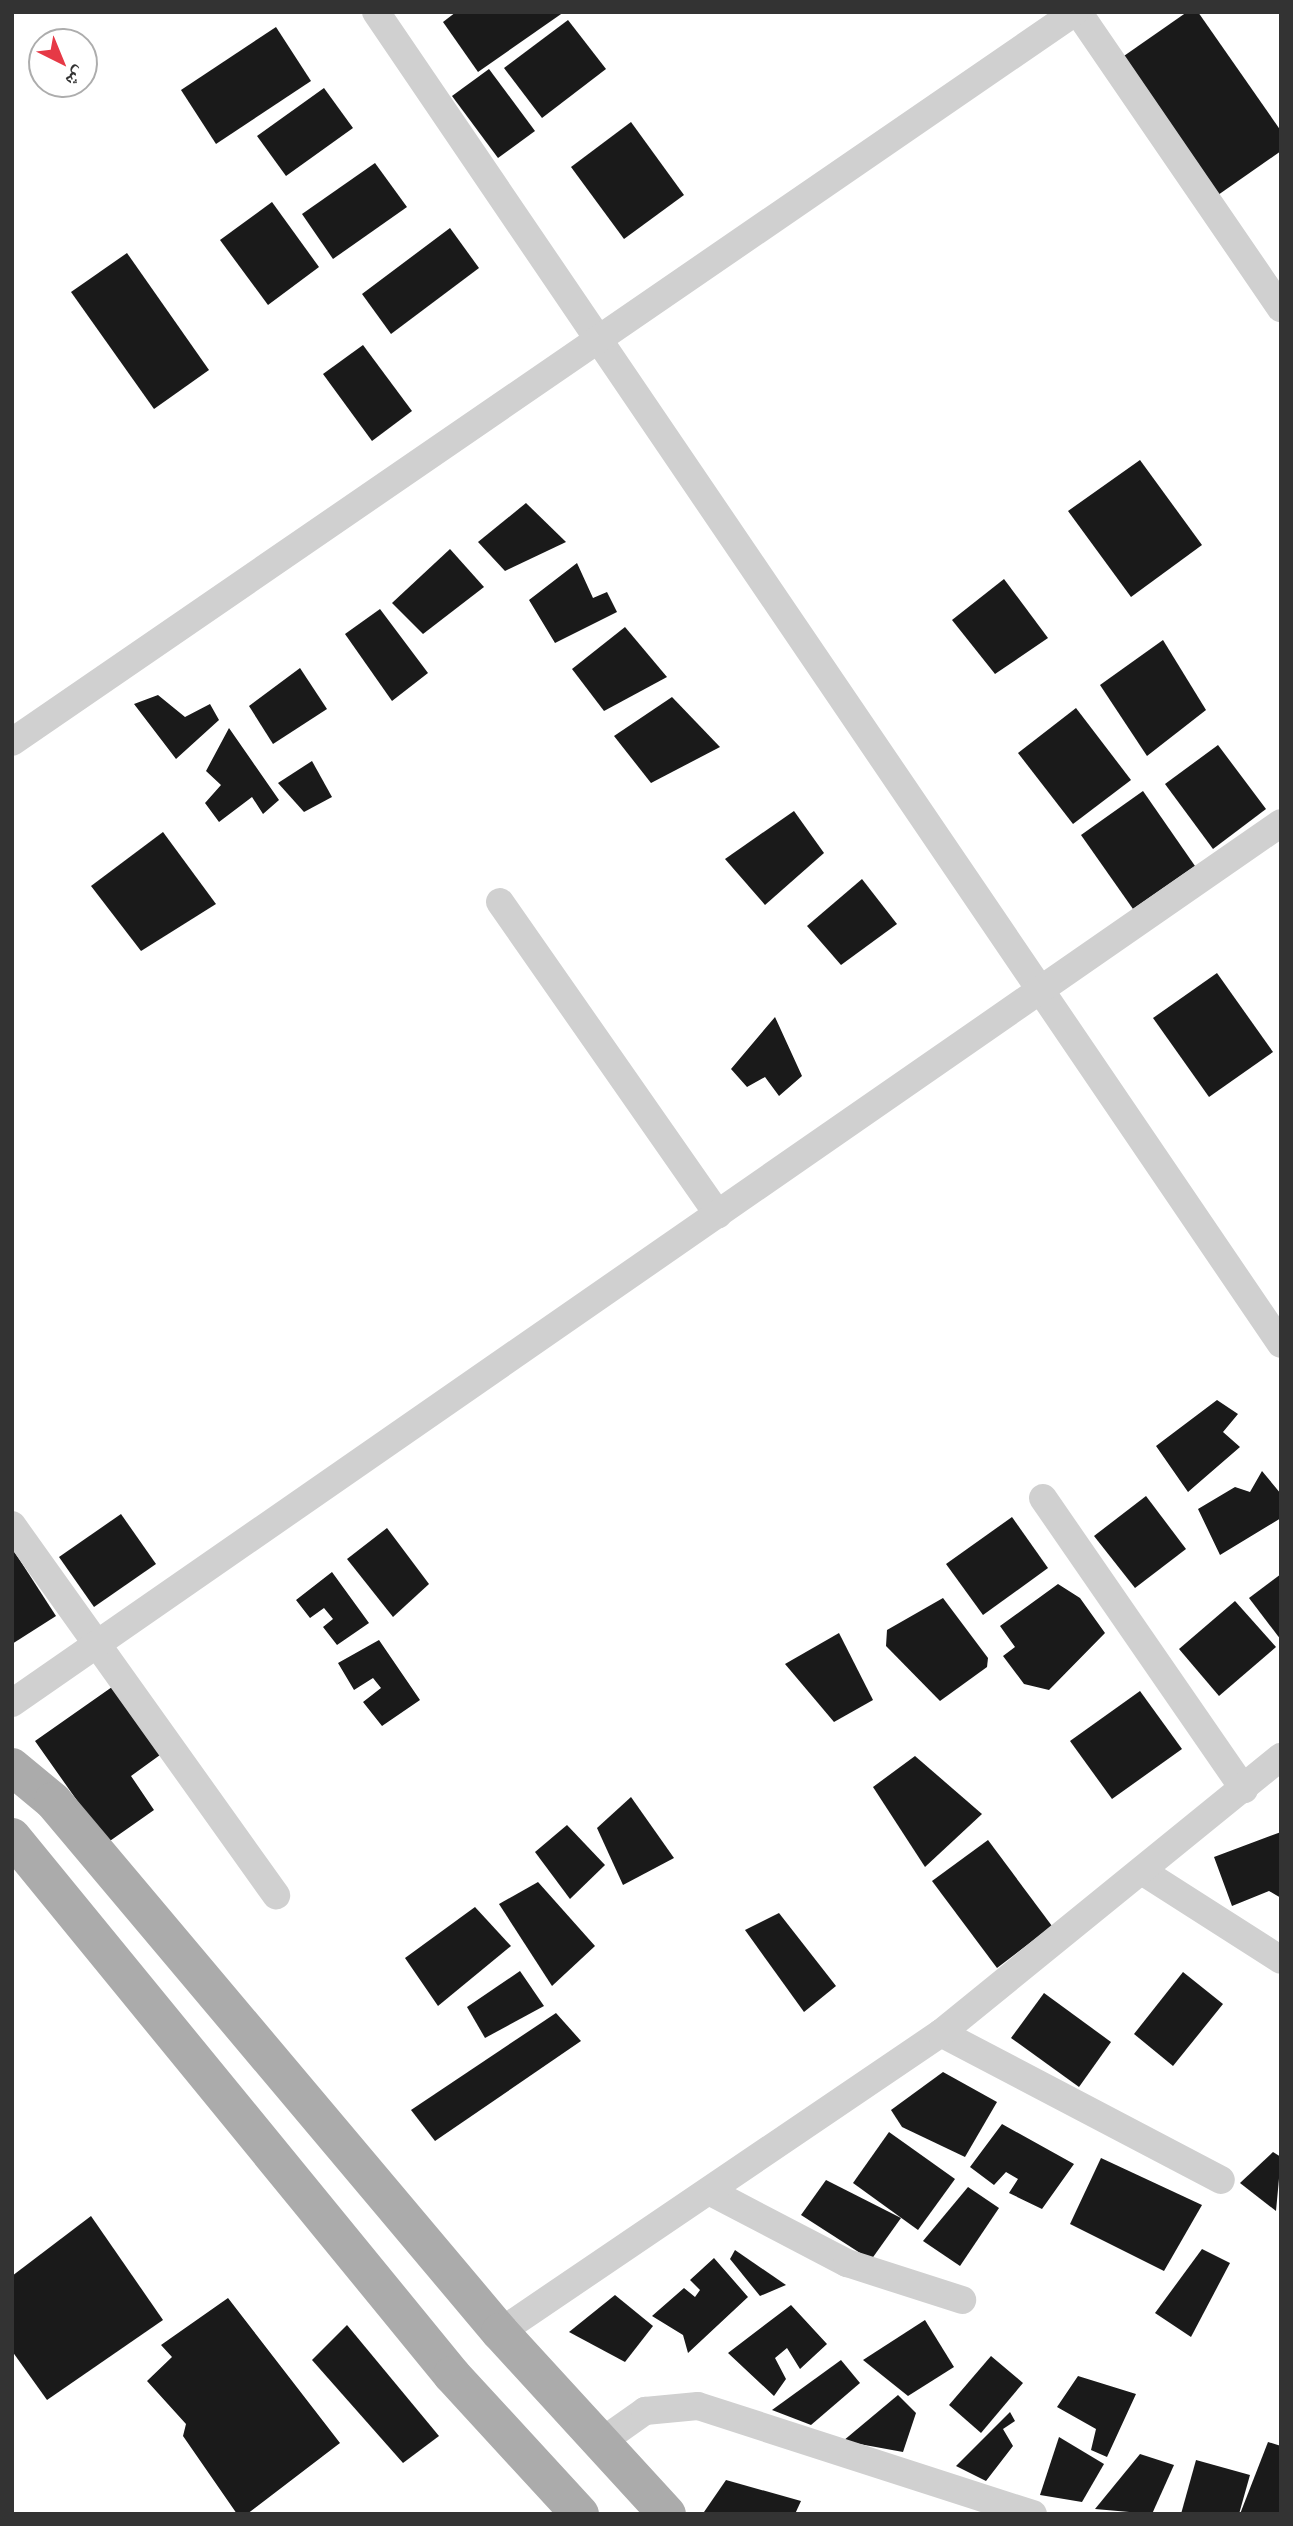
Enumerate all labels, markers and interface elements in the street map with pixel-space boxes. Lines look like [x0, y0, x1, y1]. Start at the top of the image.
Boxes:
north arrow [28, 28, 98, 98]
text: ش [62, 63, 91, 92]

